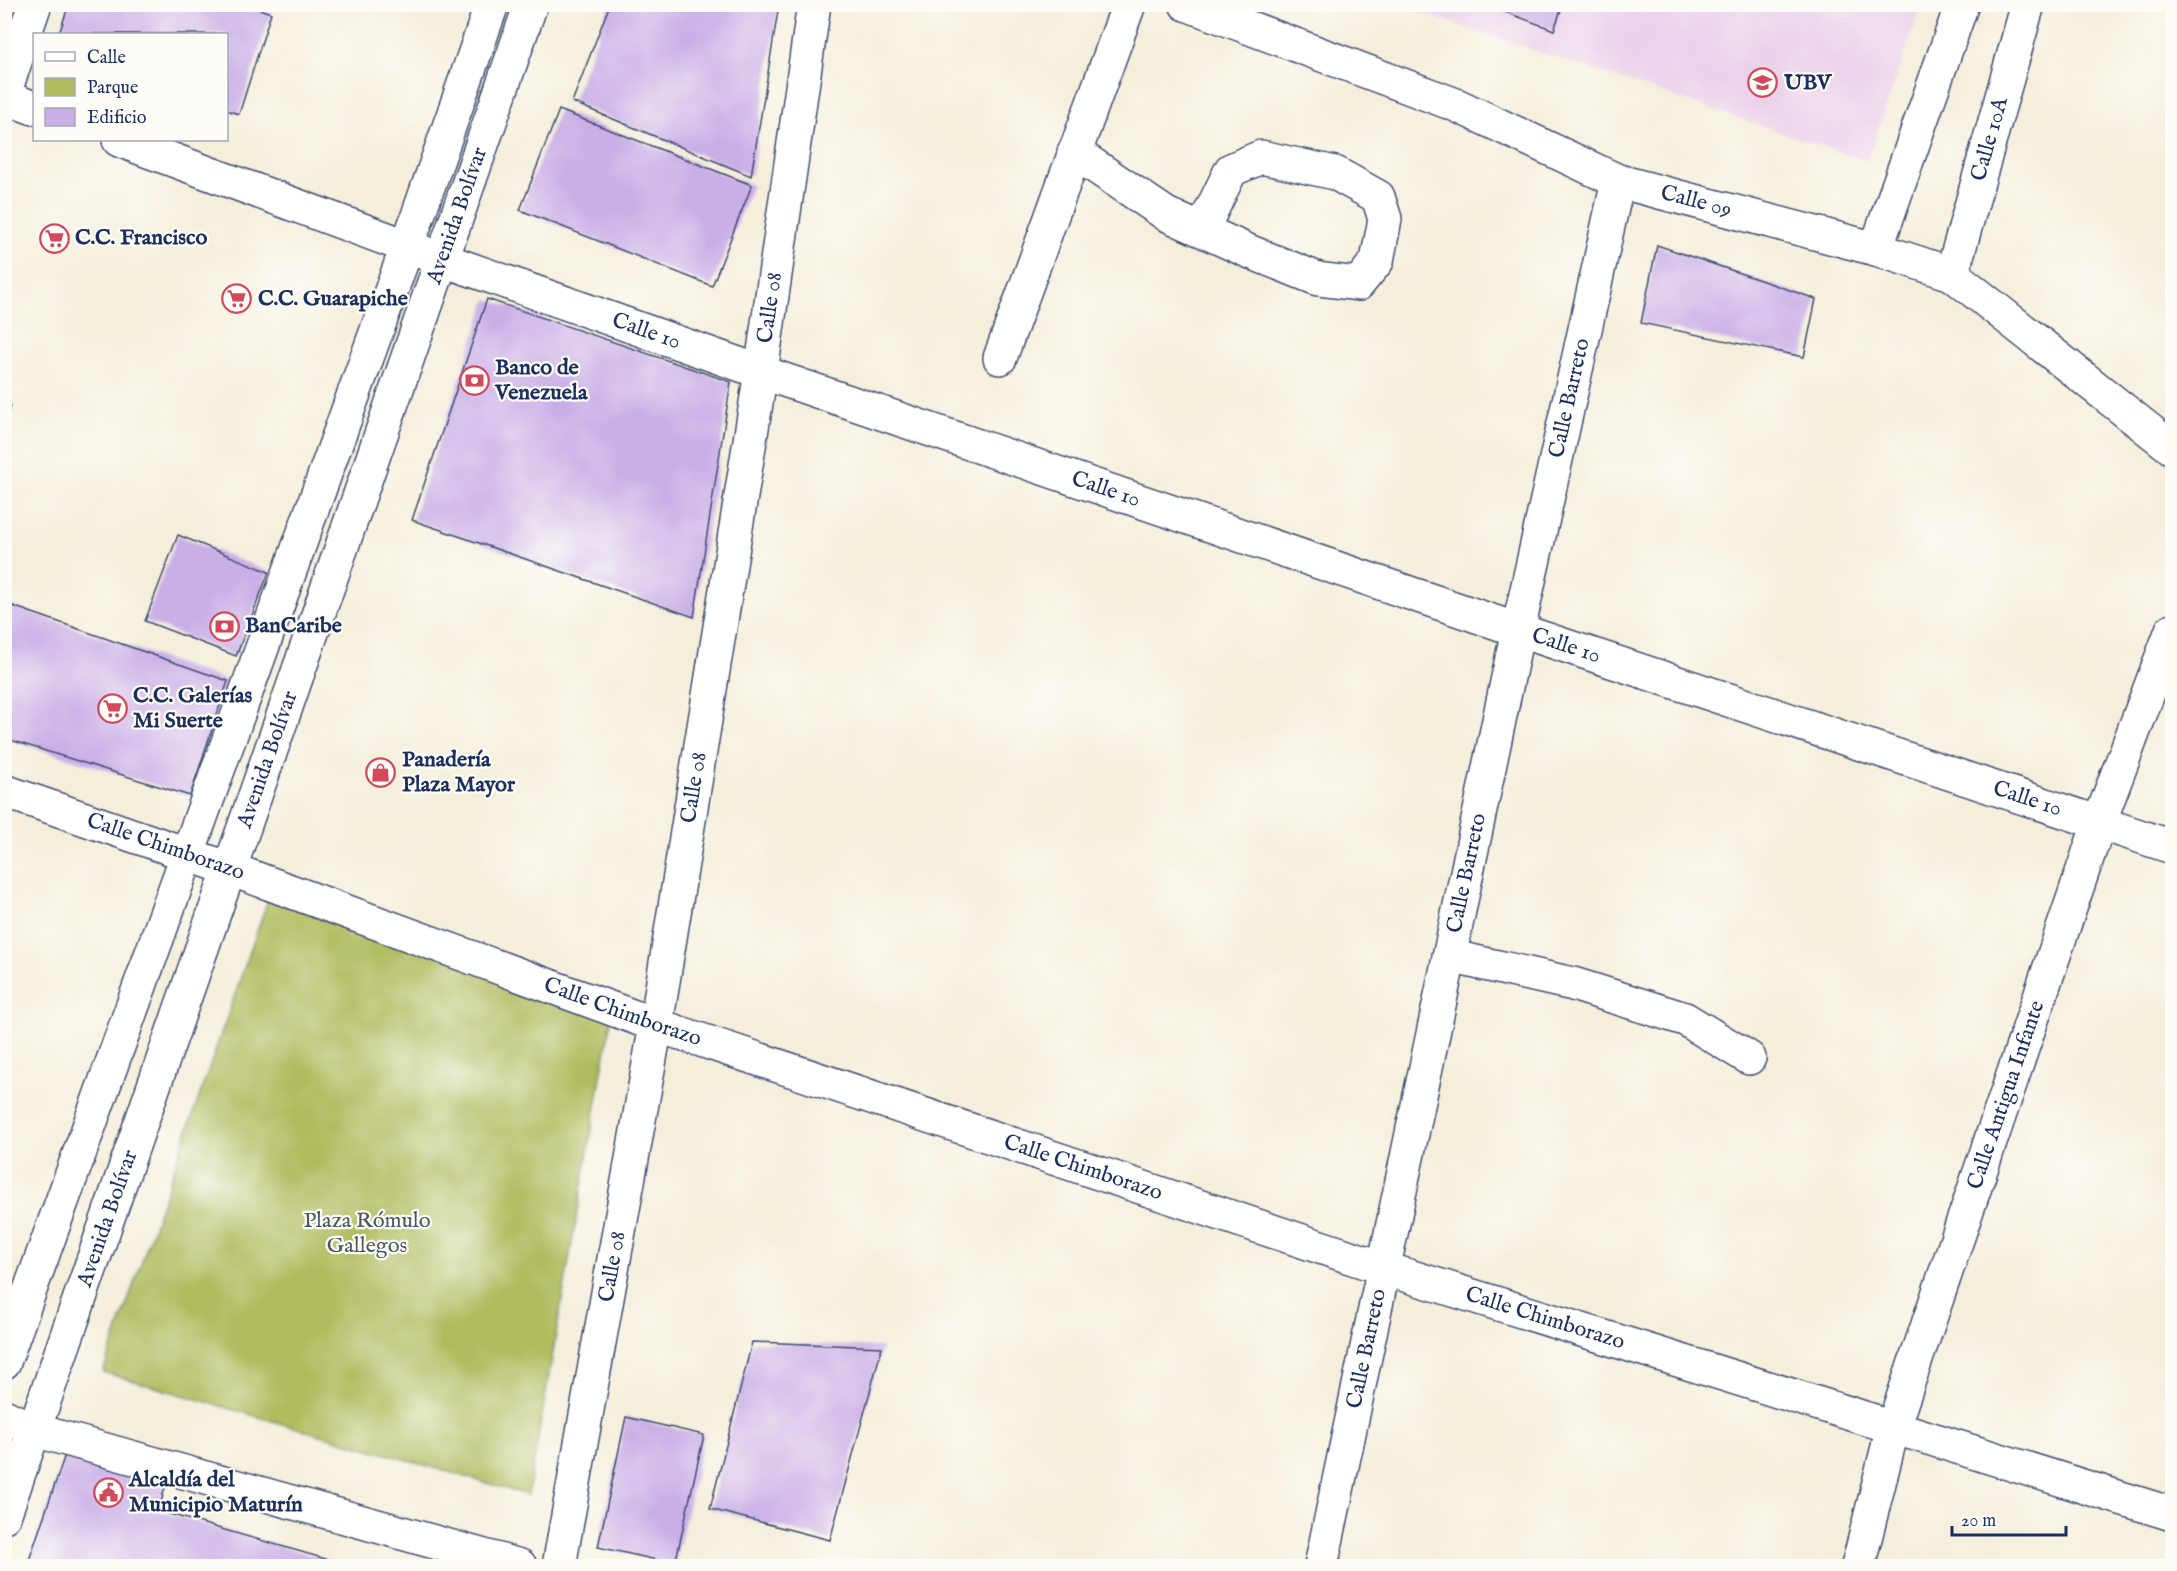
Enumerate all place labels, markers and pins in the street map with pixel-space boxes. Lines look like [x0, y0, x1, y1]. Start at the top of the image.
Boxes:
school or university icon: UBV [1747, 67, 1779, 99]
place label: UBV [1783, 69, 1833, 97]
supermarket icon: C.C. Francisco [38, 222, 70, 254]
place label: C.C. Francisco [75, 224, 207, 252]
supermarket icon: C.C. Guarapiche [221, 283, 253, 315]
place label: C.C. Guarapiche [258, 285, 408, 313]
place label: Banco de Venezuela [494, 354, 588, 407]
bank icon: Banco de Venezuela [458, 365, 490, 397]
bank icon: BanCaribe [208, 610, 240, 642]
place label: BanCaribe [245, 612, 342, 640]
place label: C.C. Galerías Mi Suerte [133, 682, 252, 735]
supermarket icon: C.C. Galerías Mi Suerte [96, 693, 128, 725]
place label: Panadería Plaza Mayor [402, 746, 516, 799]
shop icon: Panadería Plaza Mayor [365, 757, 397, 789]
place label: Alcaldía del Municipio Maturín [128, 1466, 303, 1519]
public building icon: Alcaldía del Municipio Maturín [92, 1477, 124, 1509]

